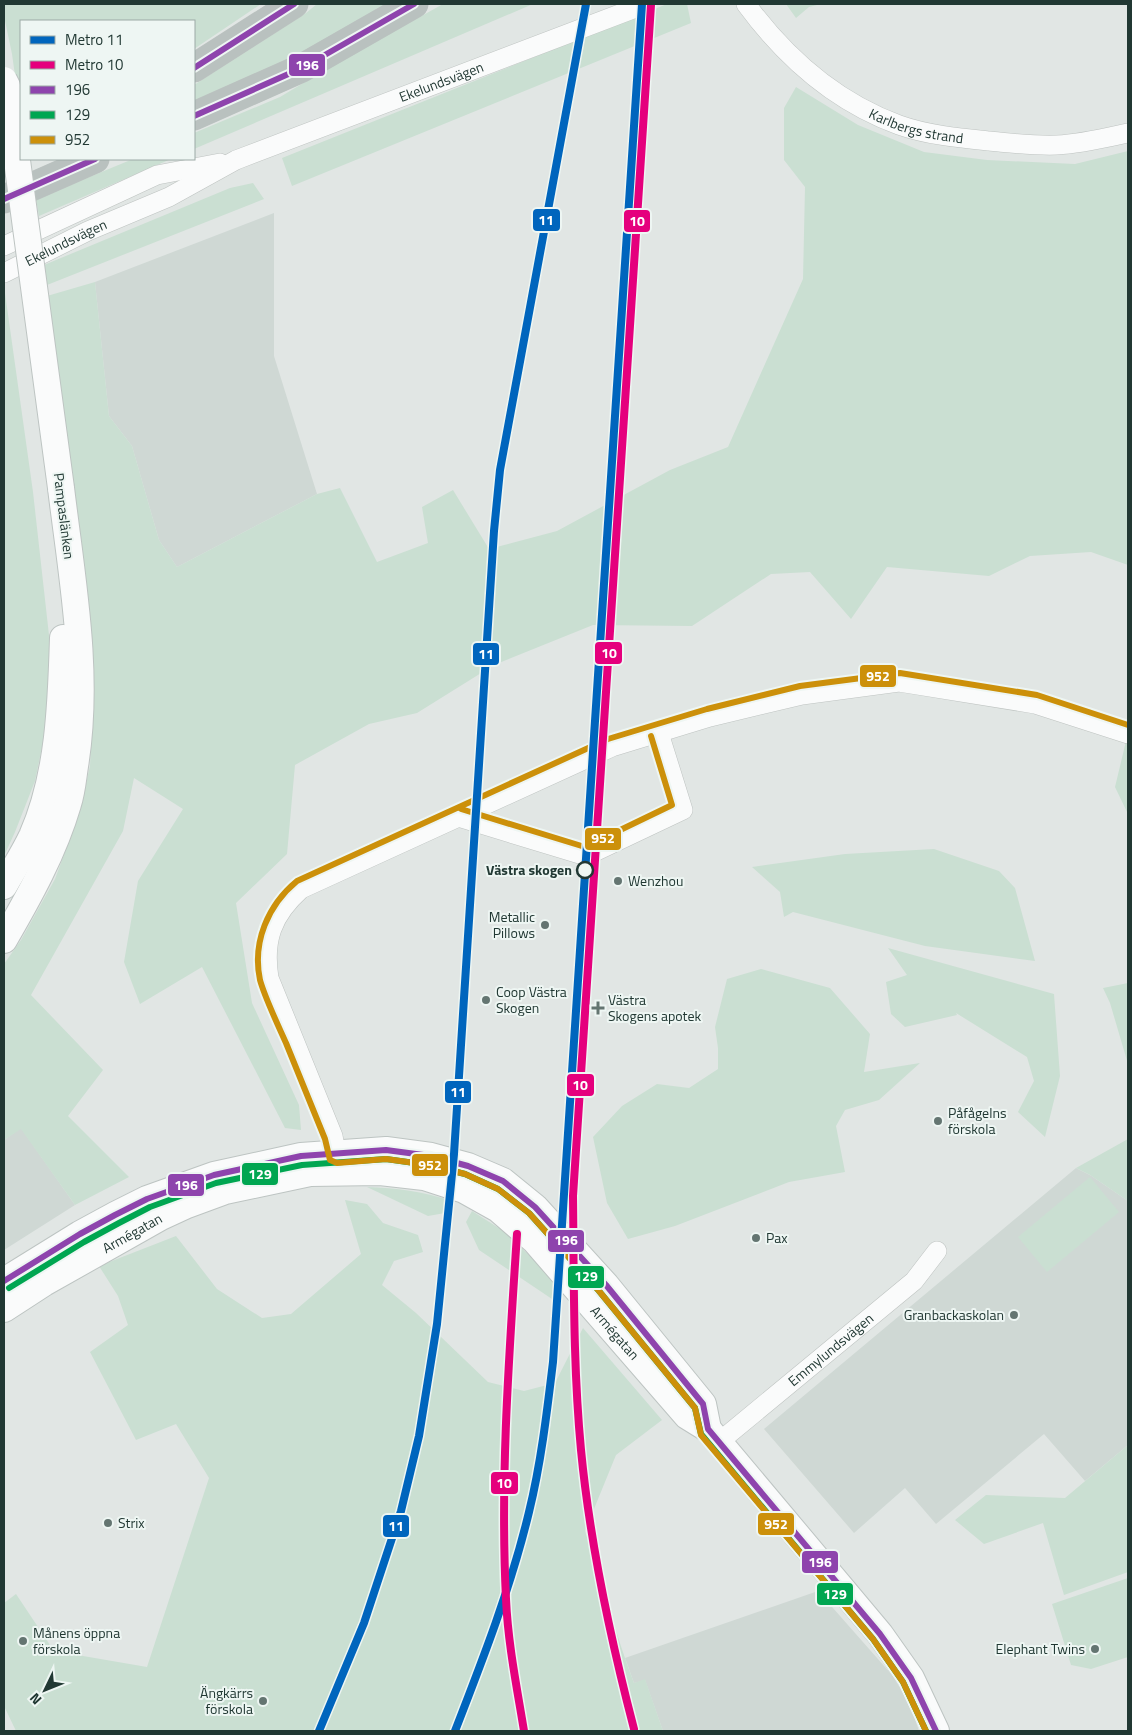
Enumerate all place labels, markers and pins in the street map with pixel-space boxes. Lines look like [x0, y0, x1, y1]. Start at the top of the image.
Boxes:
place label: Västra skogen [486, 859, 572, 880]
marker: Västra skogen [576, 861, 594, 879]
place label: Wenzhou [628, 870, 683, 891]
marker: Wenzhou [612, 875, 624, 887]
place label: Metallic Pillows [489, 906, 535, 943]
marker: Metallic Pillows [539, 919, 551, 931]
place label: Coop Västra Skogen [496, 981, 567, 1018]
place label: Västra Skogens apotek [608, 989, 702, 1026]
marker: Coop Västra Skogen [480, 994, 492, 1006]
marker: Västra Skogens apotek [592, 1002, 604, 1014]
place label: Påfågelns förskola [948, 1102, 1006, 1139]
marker: Påfågelns förskola [932, 1115, 944, 1127]
place label: Pax [766, 1227, 788, 1248]
marker: Pax [750, 1232, 762, 1244]
place label: Granbackaskolan [904, 1304, 1004, 1325]
marker: Granbackaskolan [1008, 1309, 1020, 1321]
place label: Strix [118, 1512, 145, 1533]
marker: Strix [102, 1517, 114, 1529]
place label: Månens öppna förskola [33, 1622, 120, 1659]
marker: Månens öppna förskola [17, 1635, 29, 1647]
place label: Elephant Twins [995, 1638, 1085, 1659]
marker: Elephant Twins [1089, 1643, 1101, 1655]
place label: Ängkärrs förskola [200, 1682, 253, 1719]
marker: Ängkärrs förskola [257, 1695, 269, 1707]

